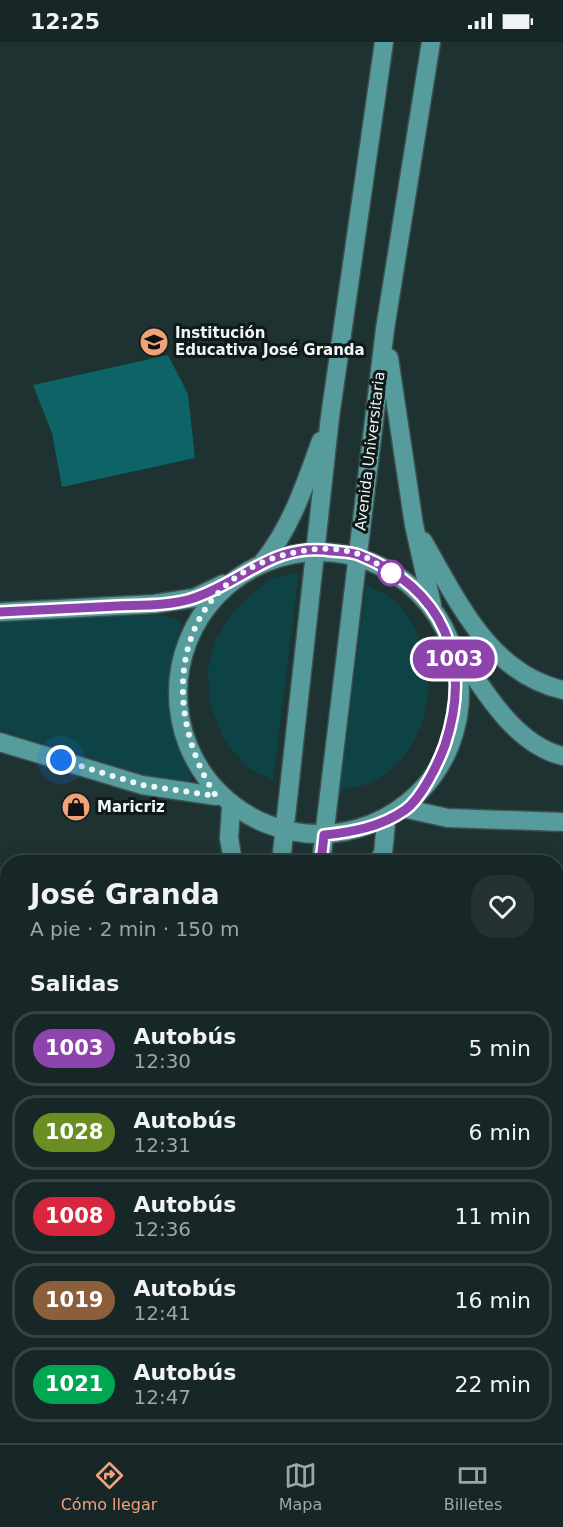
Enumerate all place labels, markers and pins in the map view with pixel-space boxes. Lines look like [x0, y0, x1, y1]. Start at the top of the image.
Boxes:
place label: Institución Educativa José Granda [175, 324, 365, 359]
school or university icon: Institución Educativa José Granda [138, 326, 170, 358]
unlabelled marker [378, 560, 404, 586]
shop icon: Maricriz [60, 791, 92, 823]
place label: Maricriz [97, 798, 165, 816]

